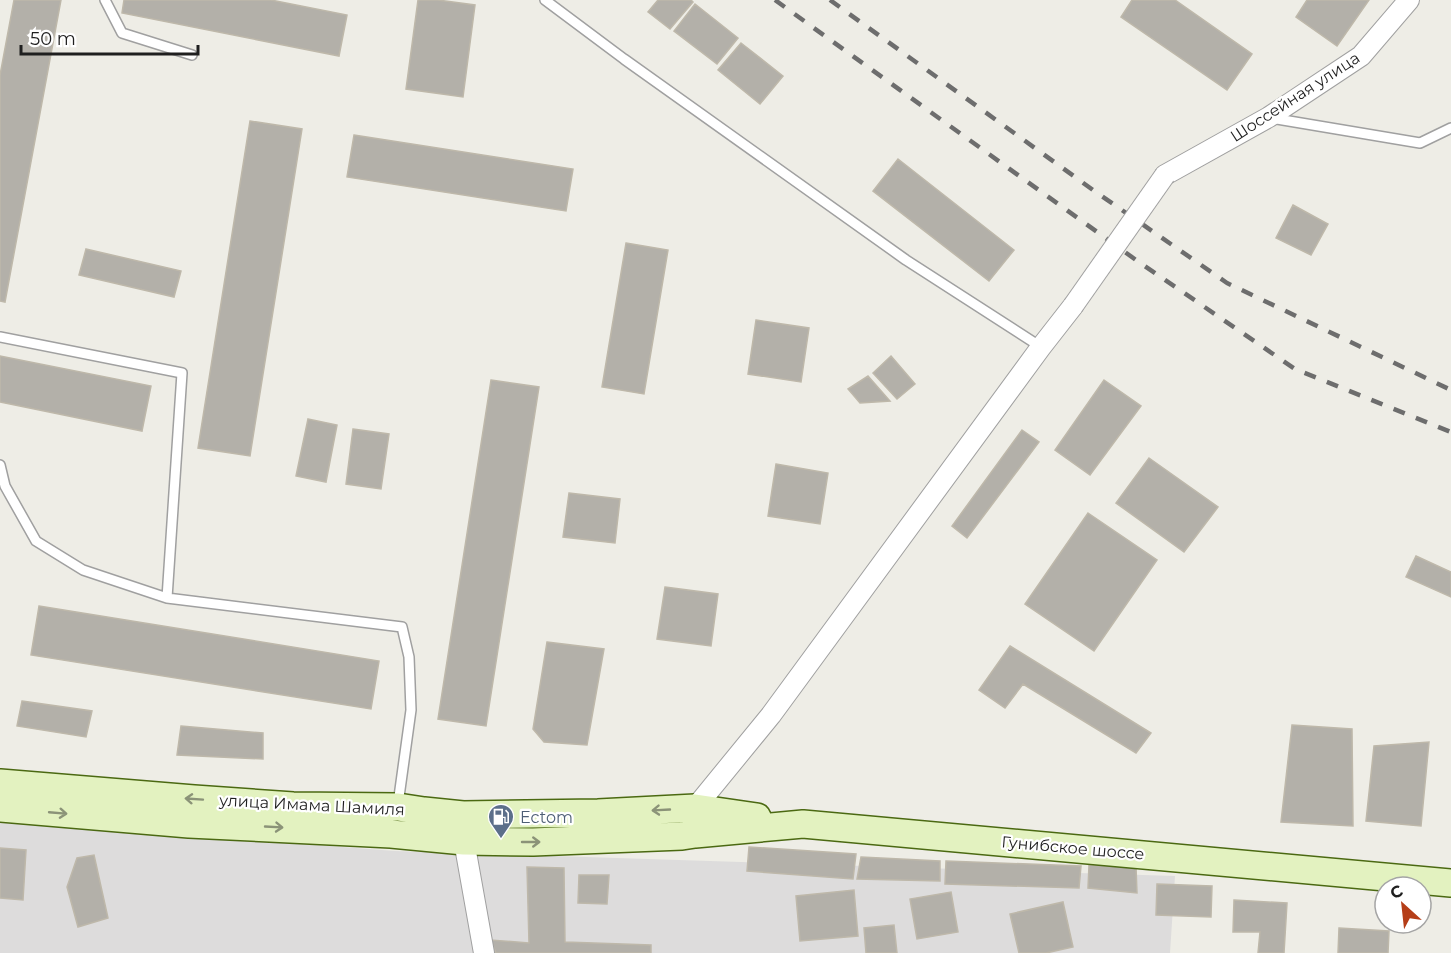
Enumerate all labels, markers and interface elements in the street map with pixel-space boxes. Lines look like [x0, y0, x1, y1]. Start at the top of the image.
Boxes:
scale bar [21, 18, 198, 56]
text: 50 m [30, 28, 76, 50]
street label: Шоссейная улица [1227, 48, 1363, 146]
street label: улица Имама Шамиля [218, 791, 405, 819]
one-way arrow [185, 793, 205, 804]
fuel station icon: Ectom [486, 802, 516, 840]
one-way arrow [652, 804, 672, 815]
one-way arrow [48, 808, 68, 819]
place label: Ectom [520, 808, 573, 827]
one-way arrow [263, 822, 283, 833]
street label: Гунибское шоссе [1001, 832, 1145, 864]
one-way arrow [521, 836, 541, 848]
north arrow [1373, 875, 1433, 935]
text: С [1387, 881, 1406, 903]

